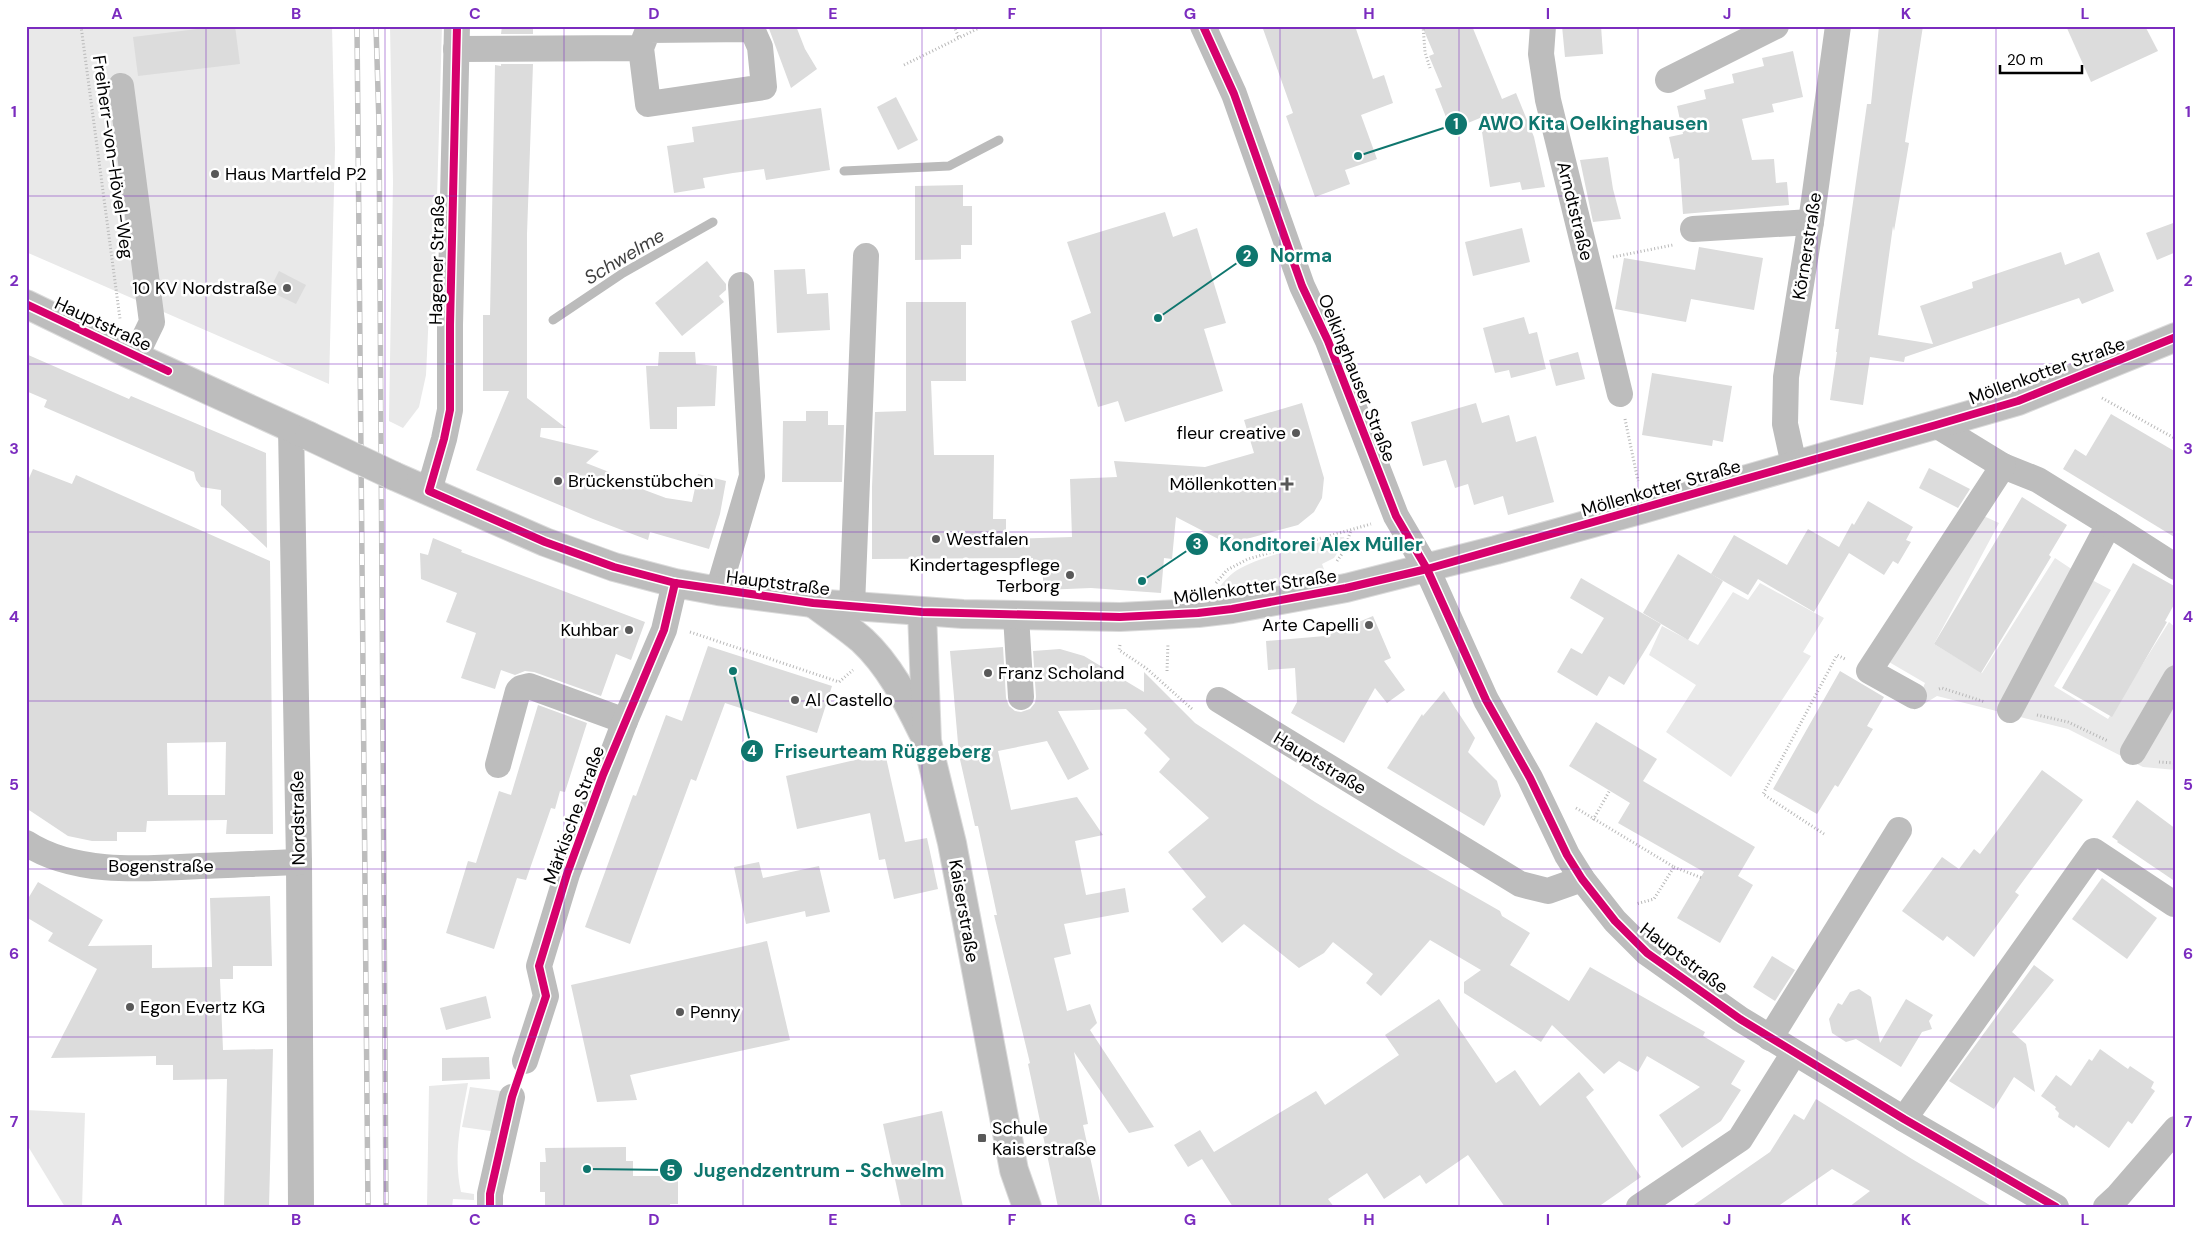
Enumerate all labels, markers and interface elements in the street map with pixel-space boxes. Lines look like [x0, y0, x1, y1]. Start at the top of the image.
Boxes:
text: A [111, 3, 123, 24]
text: B [291, 3, 301, 24]
text: C [469, 3, 481, 24]
text: D [648, 3, 660, 24]
text: E [828, 3, 838, 24]
text: F [1008, 3, 1017, 24]
text: G [1184, 3, 1196, 24]
text: H [1363, 3, 1375, 24]
text: I [1546, 3, 1550, 24]
text: J [1723, 3, 1731, 24]
text: K [1901, 3, 1912, 24]
text: L [2081, 3, 2090, 24]
scale bar [2000, 42, 2082, 74]
text: 20 m [2007, 50, 2043, 70]
street label: Freiherr-von-Hövel-Weg [87, 54, 139, 260]
text: 1 [11, 101, 17, 122]
text: 1 [2185, 101, 2191, 122]
callout: AWO Kita Oelkinghausen [1443, 107, 1718, 141]
text: AWO Kita Oelkinghausen [1478, 111, 1708, 136]
text: 1 [1453, 114, 1459, 134]
street label: Arndtstraße [1551, 159, 1599, 263]
place label: Haus Martfeld P2 [225, 162, 367, 186]
marker: Haus Martfeld P2 [209, 168, 221, 180]
street label: Körnerstraße [1787, 191, 1827, 301]
street label: Hagener Straße [424, 195, 450, 325]
water label: Schwelme [579, 223, 669, 290]
callout: Norma [1235, 239, 1342, 273]
text: Norma [1270, 243, 1332, 268]
text: 2 [1243, 246, 1252, 266]
text: 2 [9, 270, 19, 291]
text: 2 [2183, 270, 2193, 291]
place label: 10 KV Nordstraße [132, 276, 277, 300]
marker: 10 KV Nordstraße [281, 282, 293, 294]
street label: Hauptstraße [51, 291, 155, 357]
street label: Oelkinghauser Straße [1312, 291, 1402, 465]
street label: Möllenkotter Straße [1966, 332, 2128, 410]
place label: fleur creative [1177, 421, 1286, 445]
marker: fleur creative [1290, 427, 1302, 439]
text: 3 [9, 438, 19, 459]
text: 3 [2183, 438, 2193, 459]
street label: Möllenkotter Straße [1579, 454, 1743, 522]
place label: Brückenstübchen [568, 469, 714, 493]
place label: Möllenkotten [1169, 472, 1277, 496]
marker: Brückenstübchen [552, 475, 564, 487]
marker: Möllenkotten [1281, 478, 1293, 490]
place label: Westfalen [946, 527, 1029, 551]
callout: Konditorei Alex Müller [1185, 527, 1433, 561]
text: Konditorei Alex Müller [1219, 532, 1423, 557]
marker: Westfalen [930, 533, 942, 545]
text: 3 [1192, 534, 1202, 554]
place label: Kindertagespflege Terborg [909, 553, 1060, 598]
street label: Möllenkotter Straße [1172, 564, 1338, 610]
street label: Hauptstraße [725, 565, 831, 601]
marker: Kindertagespflege Terborg [1064, 569, 1076, 581]
text: 4 [9, 606, 19, 627]
text: 4 [2183, 606, 2193, 627]
place label: Arte Capelli [1262, 613, 1359, 637]
place label: Kuhbar [560, 618, 619, 642]
marker: Arte Capelli [1363, 619, 1375, 631]
marker: Kuhbar [623, 624, 635, 636]
place label: Franz Scholand [998, 661, 1125, 685]
marker: Franz Scholand [982, 667, 994, 679]
place label: Al Castello [805, 688, 893, 712]
marker: Al Castello [789, 694, 801, 706]
street label: Hauptstraße [1269, 726, 1371, 800]
callout: Friseurteam Rüggeberg [739, 734, 1002, 768]
text: Friseurteam Rüggeberg [774, 739, 992, 764]
text: 4 [747, 741, 757, 761]
street label: Märkische Straße [538, 743, 610, 887]
street label: Nordstraße [285, 770, 311, 866]
text: 5 [9, 774, 19, 795]
text: 5 [2183, 774, 2193, 795]
street label: Bogenstraße [108, 854, 214, 878]
street label: Kaiserstraße [943, 858, 985, 964]
street label: Hauptstraße [1635, 917, 1733, 999]
text: 6 [9, 943, 19, 964]
text: 6 [2183, 943, 2193, 964]
place label: Egon Evertz KG [140, 995, 265, 1019]
place label: Penny [690, 1000, 741, 1024]
marker: Egon Evertz KG [124, 1001, 136, 1013]
marker: Penny [674, 1006, 686, 1018]
text: 7 [10, 1111, 19, 1132]
text: 7 [2184, 1111, 2193, 1132]
place label: Schule Kaiserstraße [992, 1116, 1096, 1161]
marker: Schule Kaiserstraße [976, 1132, 988, 1144]
callout: Jugendzentrum - Schwelm [658, 1153, 954, 1187]
text: Jugendzentrum - Schwelm [694, 1158, 944, 1183]
text: 5 [666, 1161, 676, 1181]
text: A [111, 1209, 123, 1230]
text: B [291, 1209, 301, 1230]
text: C [469, 1209, 481, 1230]
text: D [648, 1209, 660, 1230]
text: E [828, 1209, 838, 1230]
text: F [1008, 1209, 1017, 1230]
text: G [1184, 1209, 1196, 1230]
text: H [1363, 1209, 1375, 1230]
text: I [1546, 1209, 1550, 1230]
text: J [1723, 1209, 1731, 1230]
text: K [1901, 1209, 1912, 1230]
text: L [2081, 1209, 2090, 1230]

